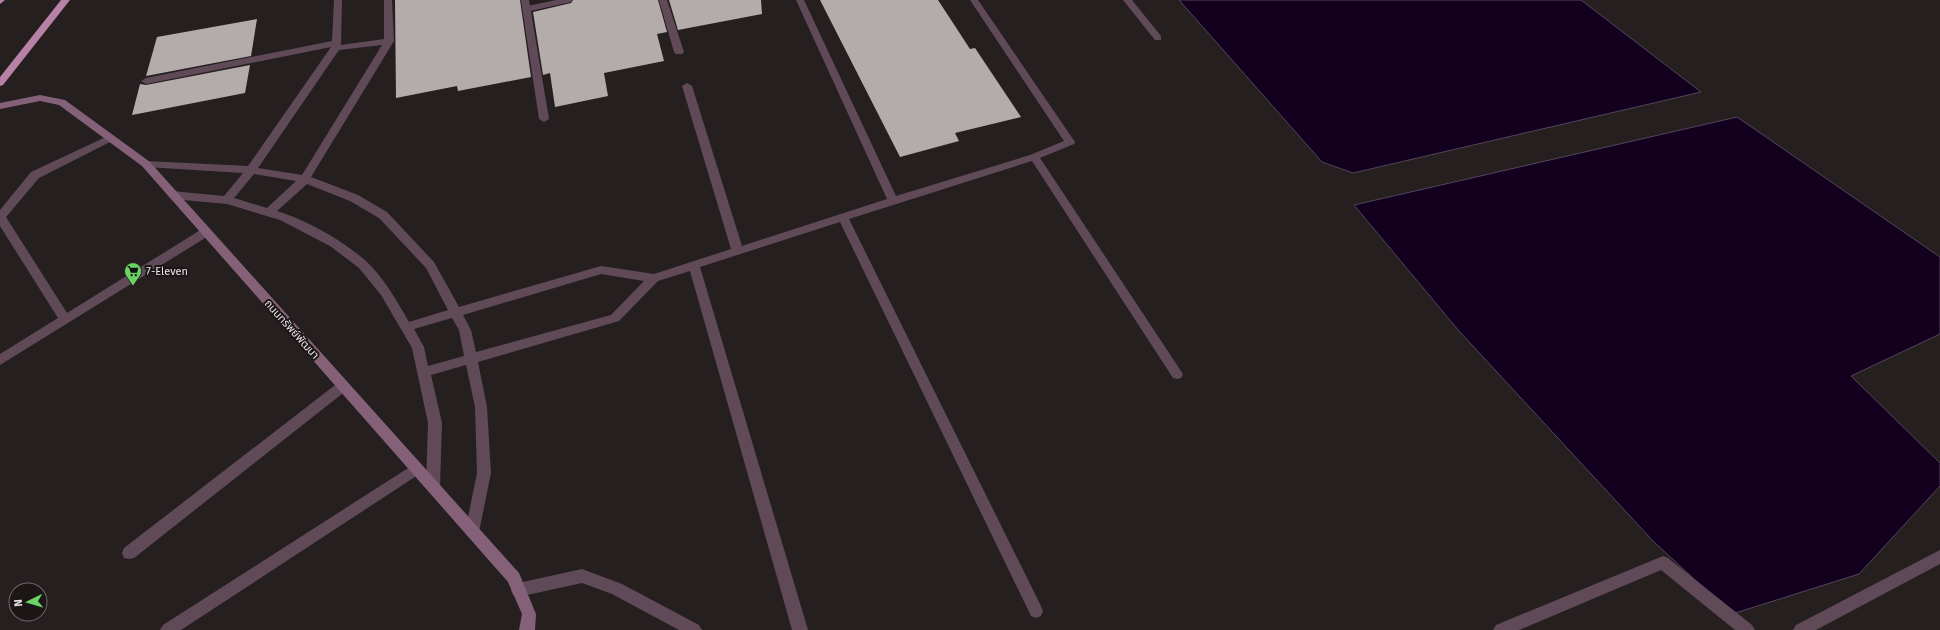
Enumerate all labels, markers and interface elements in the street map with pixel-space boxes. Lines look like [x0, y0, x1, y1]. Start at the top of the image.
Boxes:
supermarket icon: 7-Eleven [123, 261, 143, 286]
place label: 7-Eleven [146, 265, 188, 278]
street label: ถนนทรัพย์พัฒนา [262, 297, 322, 362]
north arrow [8, 582, 48, 622]
text: N [12, 599, 25, 607]

